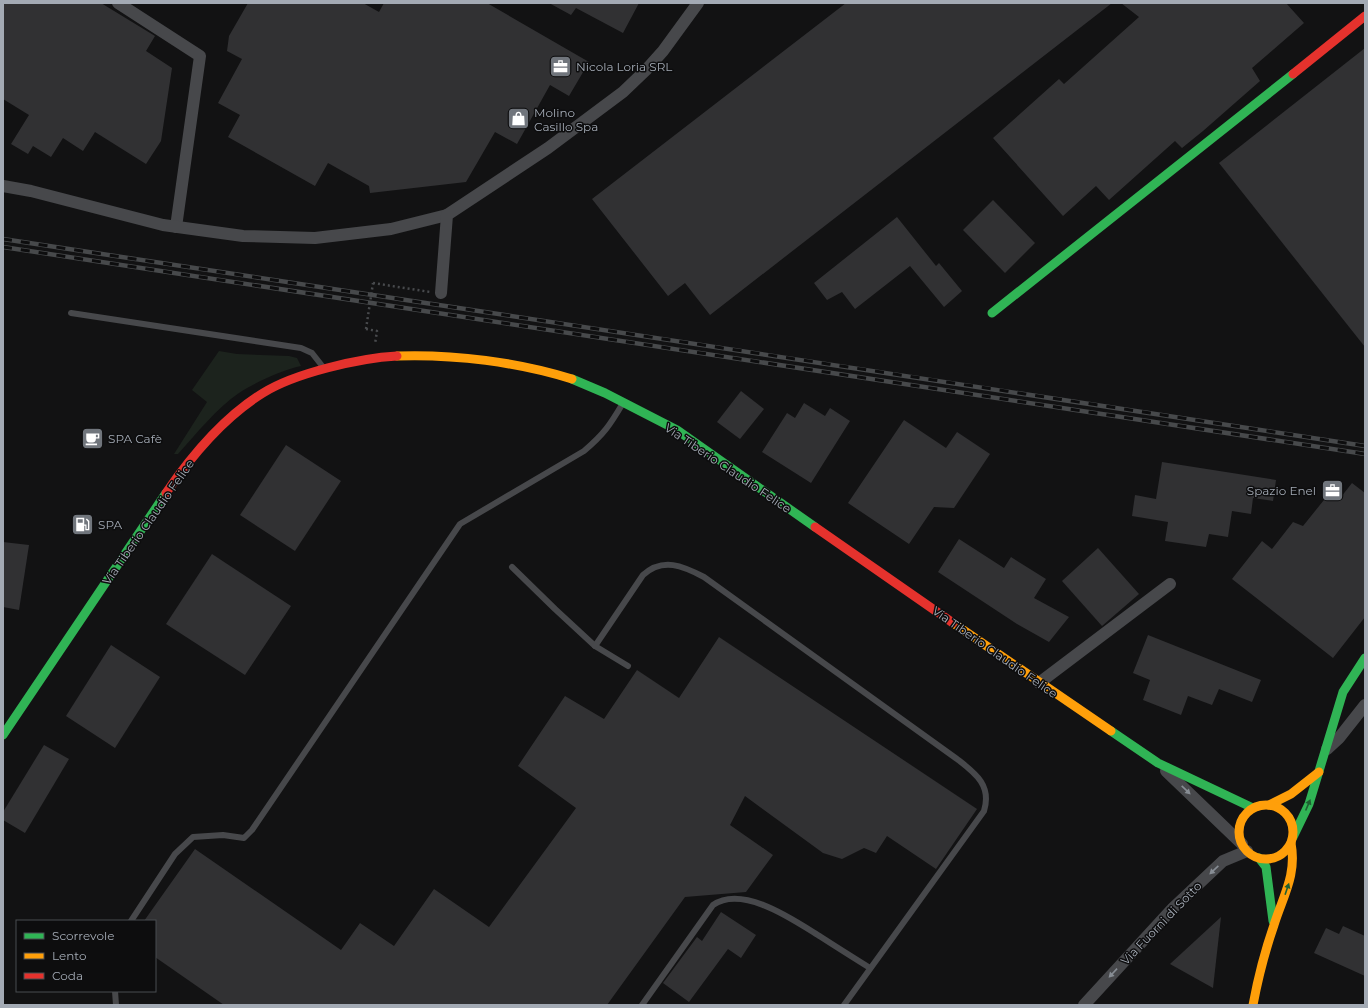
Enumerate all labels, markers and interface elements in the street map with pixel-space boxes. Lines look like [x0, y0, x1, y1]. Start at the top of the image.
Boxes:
office icon: Nicola Loria SRL [547, 53, 573, 79]
place label: Nicola Loria SRL [576, 59, 672, 74]
place label: Molino Casillo Spa [534, 105, 598, 134]
shop icon: Molino Casillo Spa [506, 106, 532, 132]
street label: Via Tiberio Claudio Felice [662, 420, 794, 516]
cafe icon: SPA Cafè [80, 425, 106, 451]
place label: SPA Cafè [108, 431, 162, 446]
street label: Via Tiberio Claudio Felice [99, 456, 197, 588]
office icon: Spazio Enel [1319, 477, 1345, 503]
place label: Spazio Enel [1247, 483, 1316, 498]
fuel station icon: SPA [70, 511, 96, 537]
place label: SPA [98, 517, 122, 532]
street label: Via Tiberio Claudio Felice [929, 603, 1061, 701]
one-way arrow [1181, 785, 1191, 795]
one-way arrow [1305, 799, 1311, 811]
one-way arrow [1209, 865, 1219, 875]
street label: Via Fuorni di Sotto [1117, 878, 1205, 968]
one-way arrow [1284, 883, 1290, 895]
legend [16, 920, 156, 992]
text: Scorrevole [52, 928, 114, 943]
text: Lento [52, 948, 87, 963]
text: Coda [52, 968, 83, 983]
one-way arrow [1108, 968, 1118, 978]

